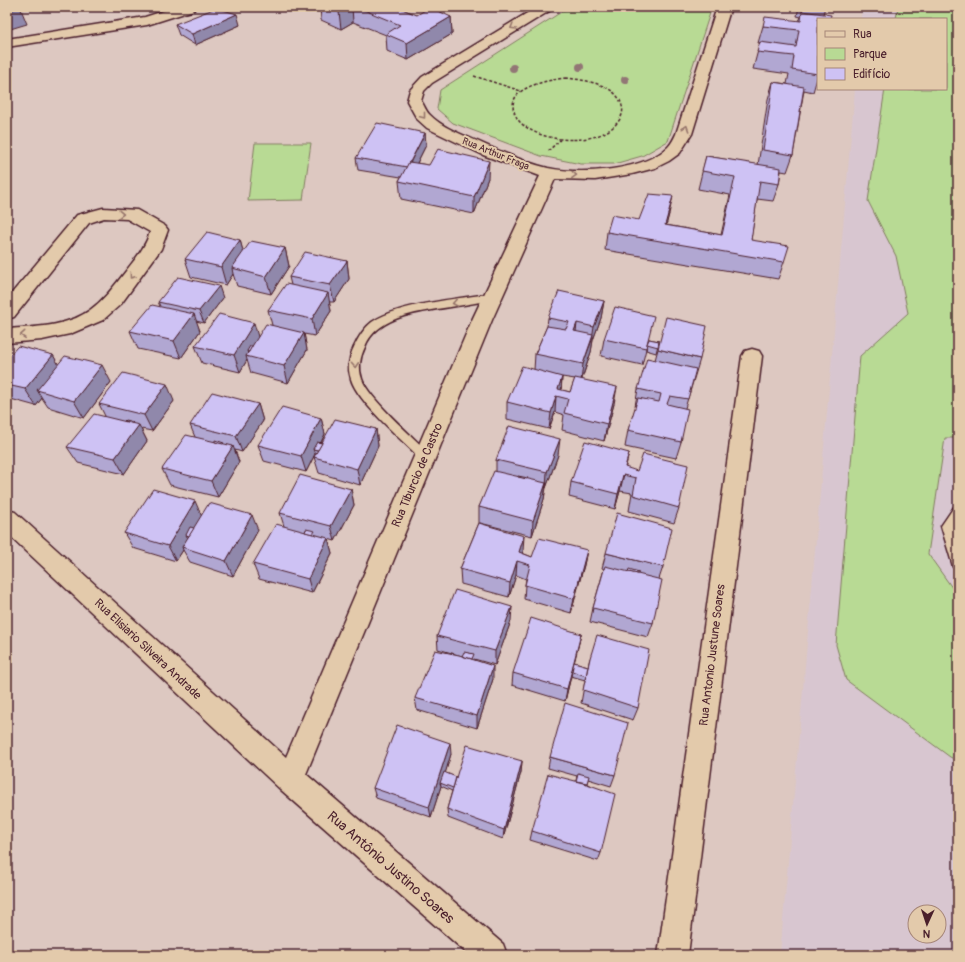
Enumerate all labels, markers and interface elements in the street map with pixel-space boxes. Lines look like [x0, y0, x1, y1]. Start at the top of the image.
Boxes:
legend [817, 18, 947, 90]
one-way arrow [510, 22, 517, 30]
text: Rua [853, 27, 872, 42]
text: Parque [853, 47, 887, 62]
text: Edifício [853, 67, 891, 82]
one-way arrow [418, 111, 425, 118]
one-way arrow [681, 125, 689, 132]
street label: Rua Arthur Fraga [460, 135, 531, 173]
one-way arrow [571, 170, 577, 179]
one-way arrow [118, 210, 124, 218]
one-way arrow [130, 271, 137, 278]
one-way arrow [452, 298, 458, 307]
one-way arrow [20, 330, 26, 339]
one-way arrow [350, 362, 359, 368]
street label: Rua Tiburcio de Castro [389, 420, 446, 530]
street label: Rua Antonio Justune Soares [696, 583, 729, 727]
street label: Rua Elisiario Silveira Andrade [91, 596, 204, 703]
street label: Rua Antônio Justino Soares [324, 808, 458, 928]
north arrow [907, 904, 947, 944]
text: N [922, 927, 931, 940]

